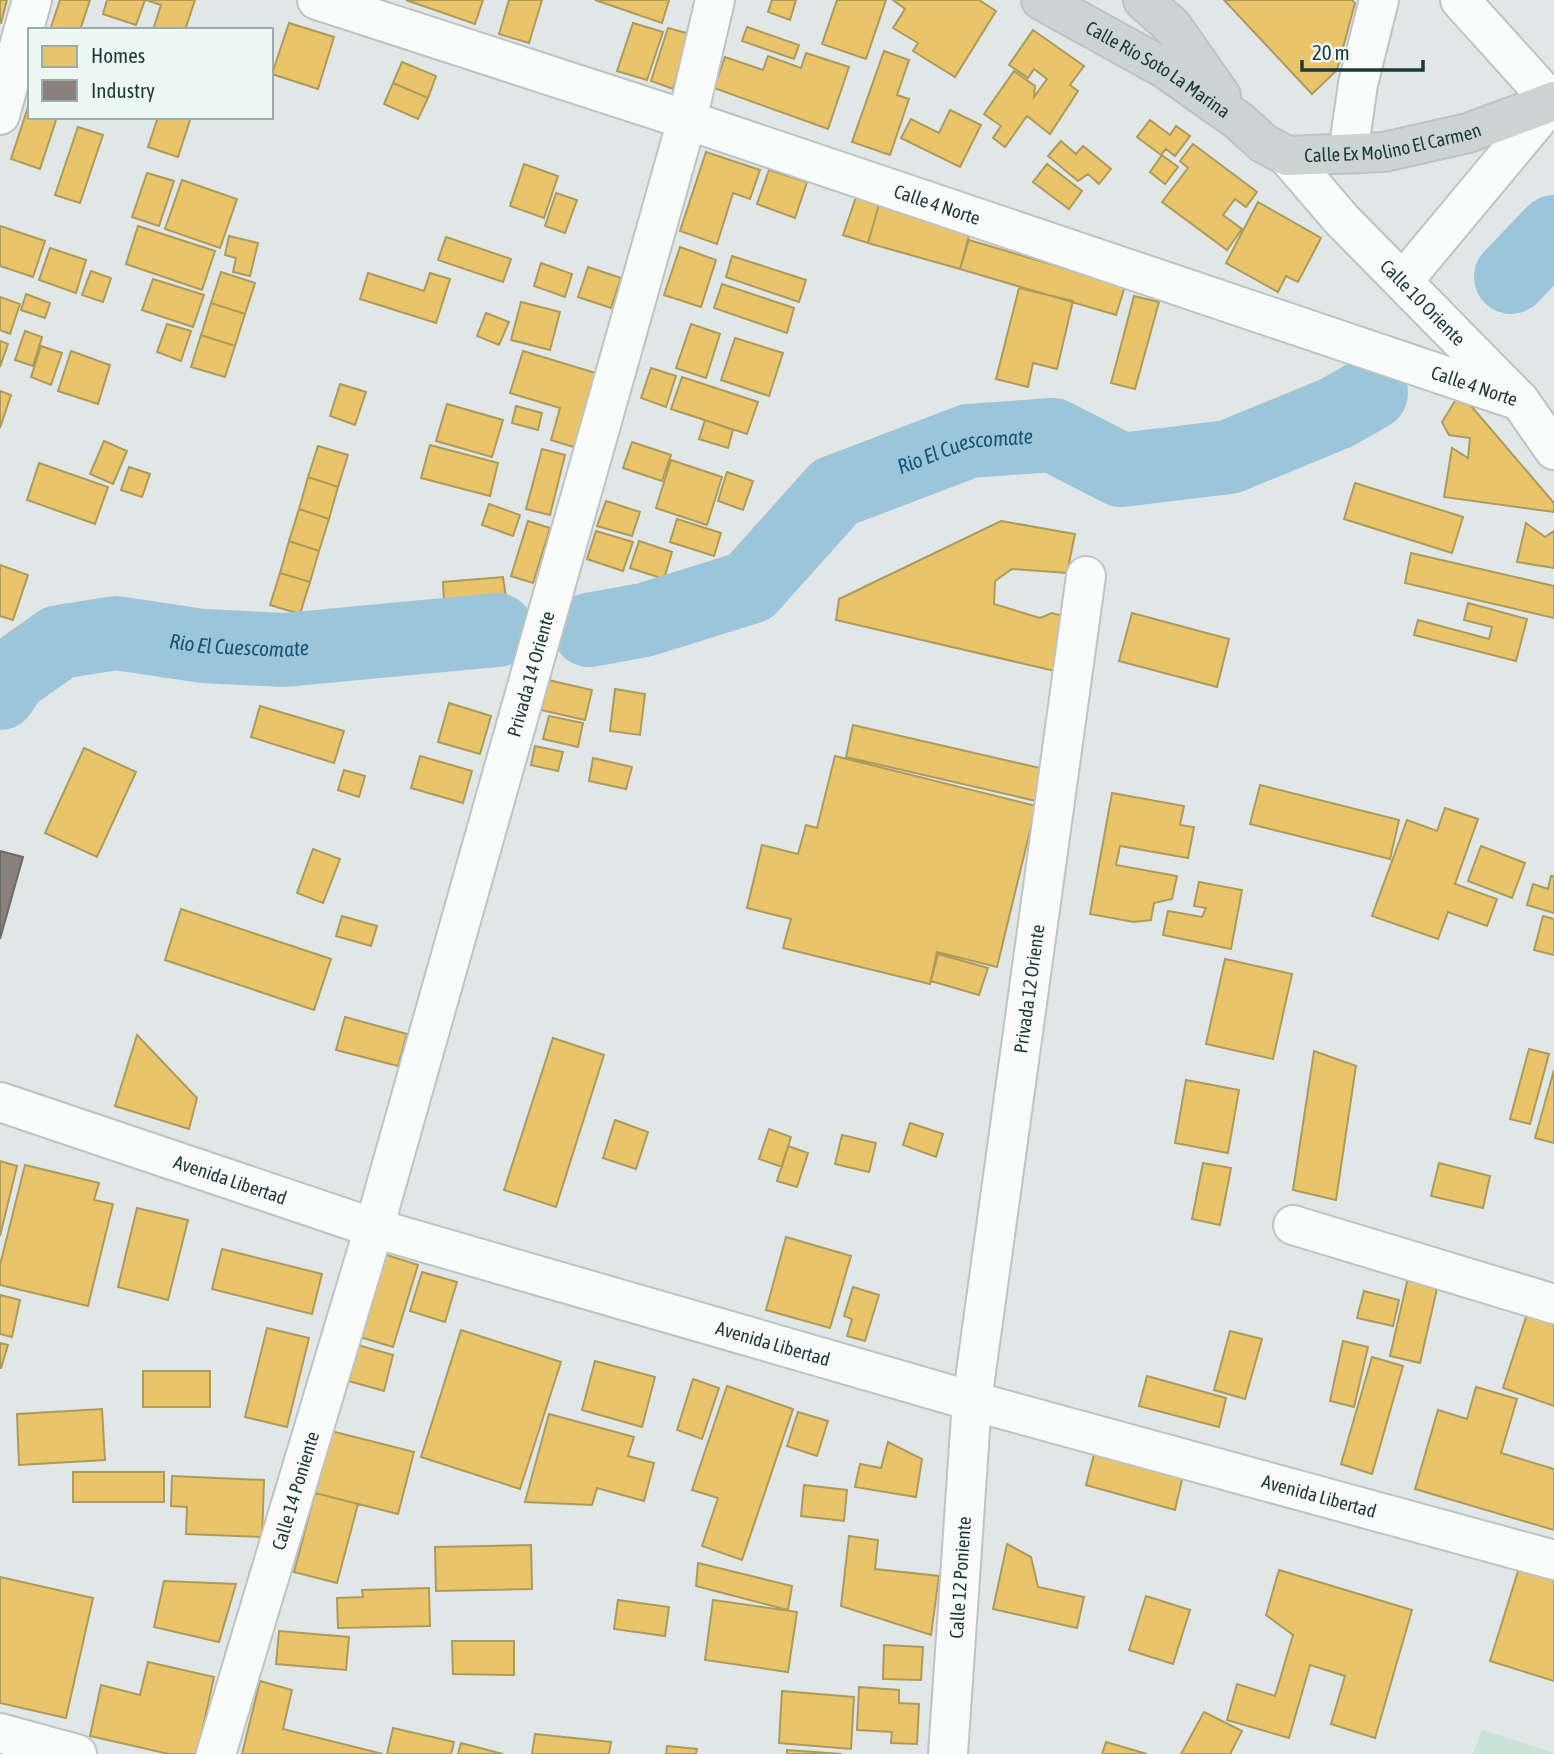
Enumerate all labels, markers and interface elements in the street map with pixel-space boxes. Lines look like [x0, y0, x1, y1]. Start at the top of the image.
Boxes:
street label: Calle Río Soto La Marina [1082, 16, 1235, 122]
legend [28, 28, 273, 119]
scale bar [1302, 28, 1423, 72]
text: 20 m [1312, 40, 1350, 64]
text: Homes [91, 43, 145, 67]
text: Industry [91, 78, 155, 102]
street label: Calle Ex Molino El Carmen [1304, 118, 1484, 166]
street label: Calle 4 Norte [891, 180, 983, 229]
street label: Calle 10 Oriente [1376, 255, 1470, 350]
street label: Calle 4 Norte [1428, 361, 1520, 410]
water label: Rio El Cuescomate [894, 423, 1034, 478]
street label: Privada 14 Oriente [502, 609, 559, 739]
water label: Rio El Cuescomate [168, 628, 310, 661]
street label: Privada 12 Oriente [1009, 923, 1049, 1054]
street label: Avenida Libertad [171, 1150, 290, 1209]
street label: Avenida Libertad [713, 1316, 833, 1370]
street label: Calle 14 Poniente [267, 1429, 323, 1552]
street label: Avenida Libertad [1259, 1470, 1379, 1522]
street label: Calle 12 Poniente [945, 1516, 975, 1639]

